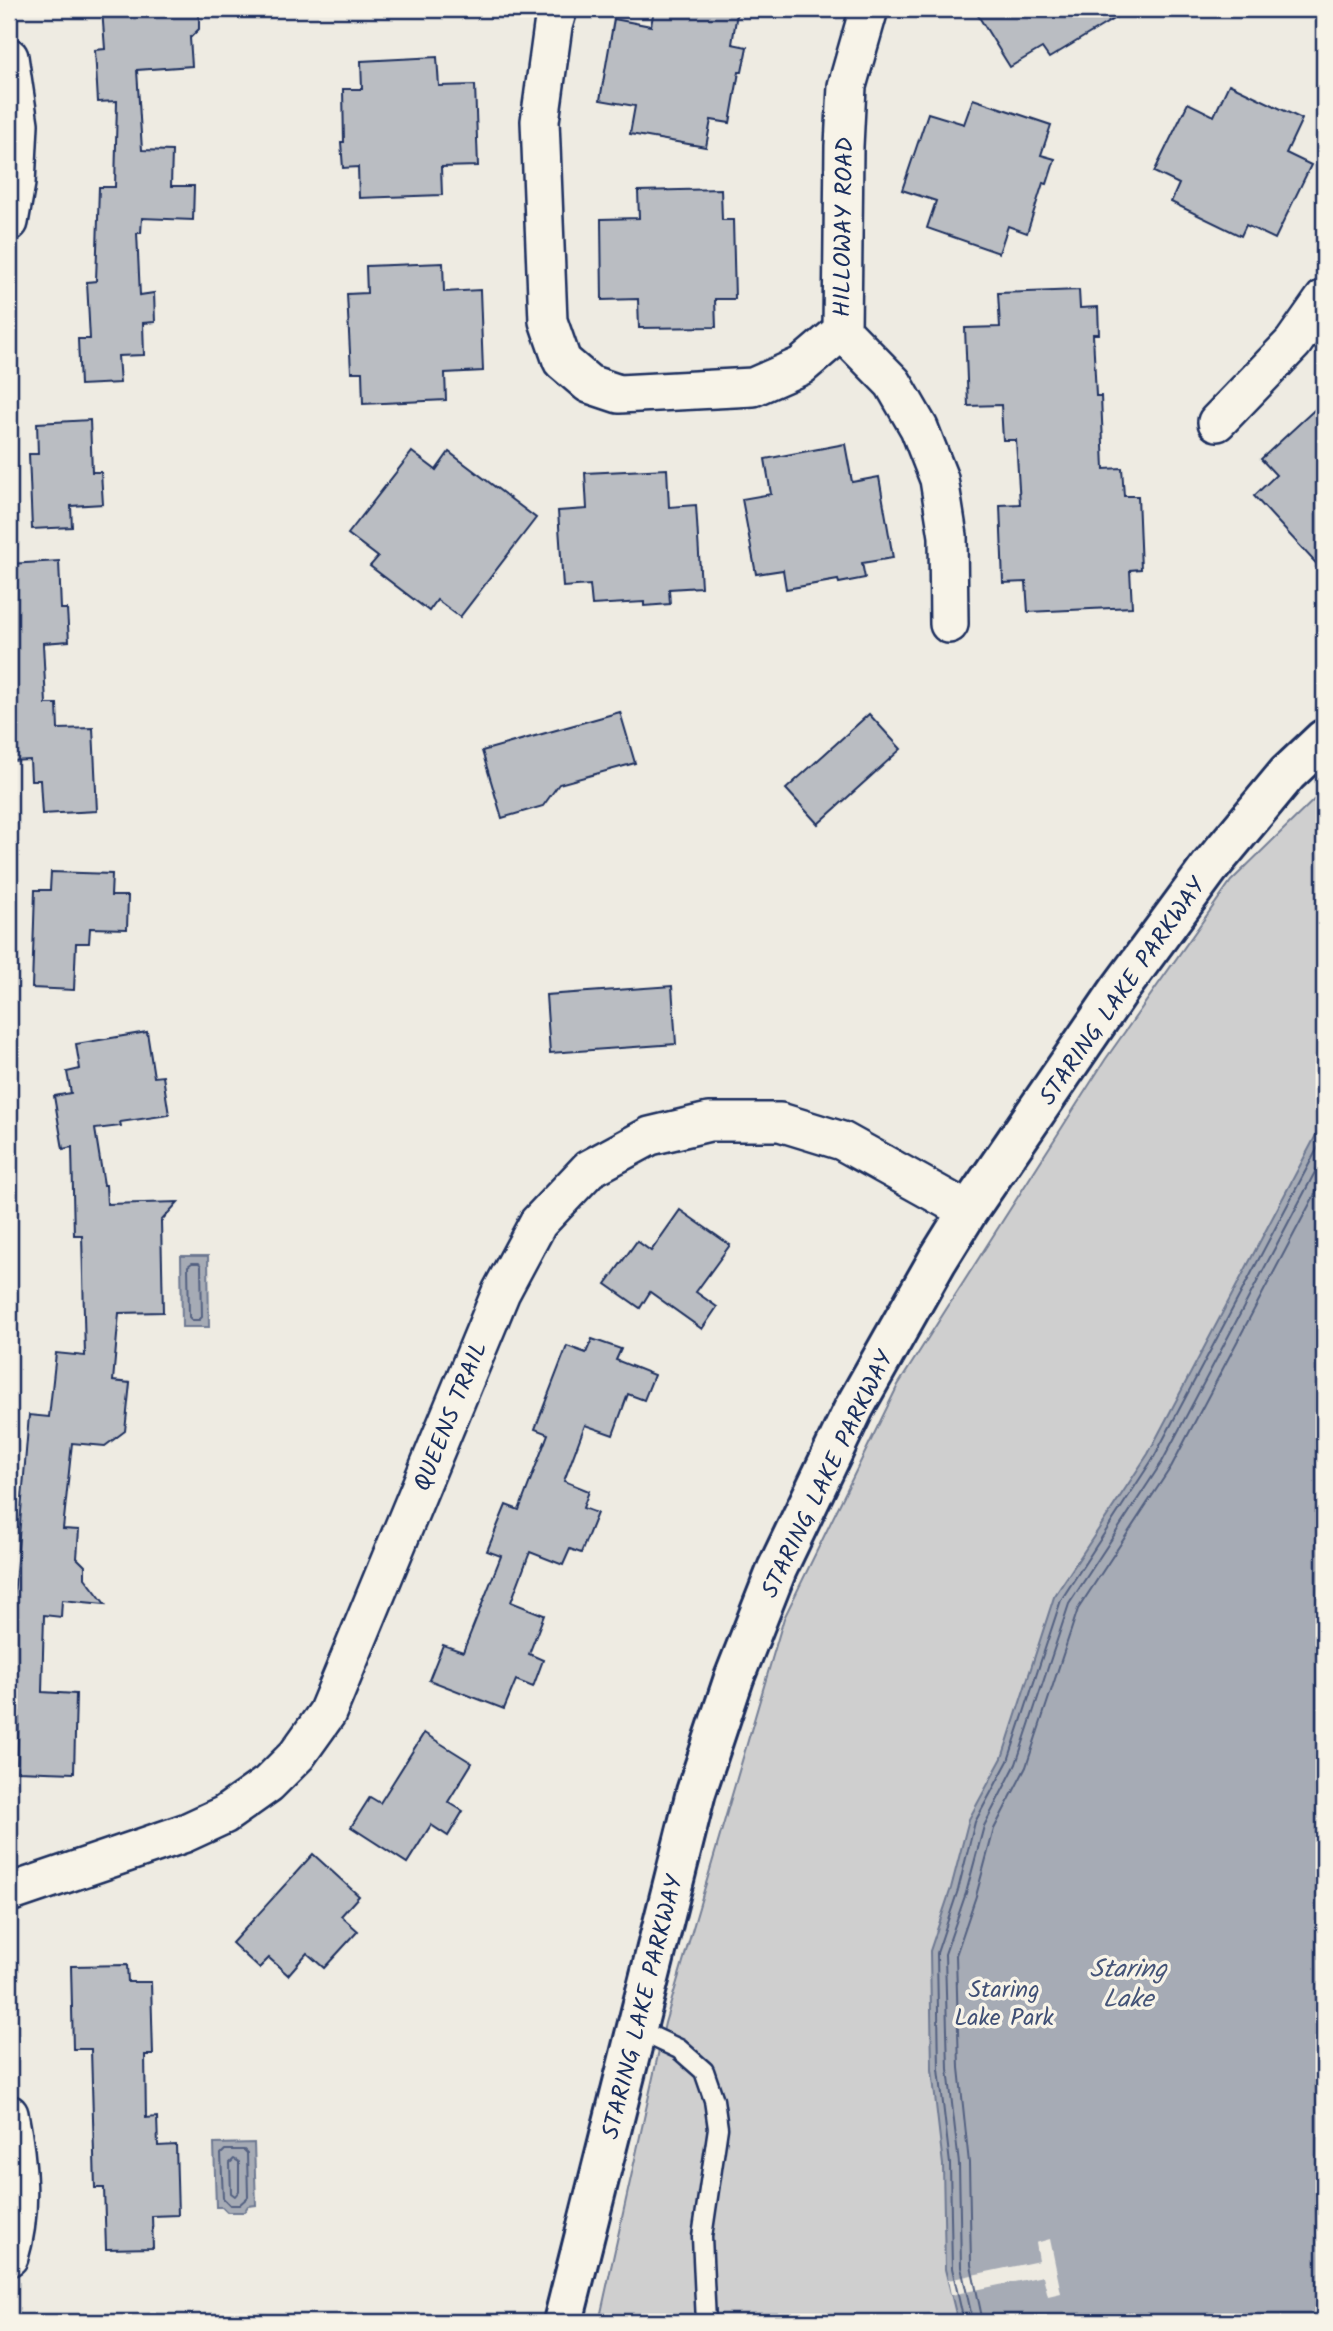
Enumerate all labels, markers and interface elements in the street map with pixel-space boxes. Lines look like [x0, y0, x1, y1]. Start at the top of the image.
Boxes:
street label: HILLOWAY ROAD [823, 137, 866, 317]
street label: STARING LAKE PARKWAY [1030, 869, 1218, 1114]
street label: QUEENS TRAIL [404, 1336, 499, 1497]
street label: STARING LAKE PARKWAY [751, 1343, 906, 1605]
street label: STARING LAKE PARKWAY [592, 1870, 695, 2143]
water label: Staring Lake [1089, 1949, 1168, 2021]
park label: Staring Lake Park [954, 1971, 1055, 2038]

